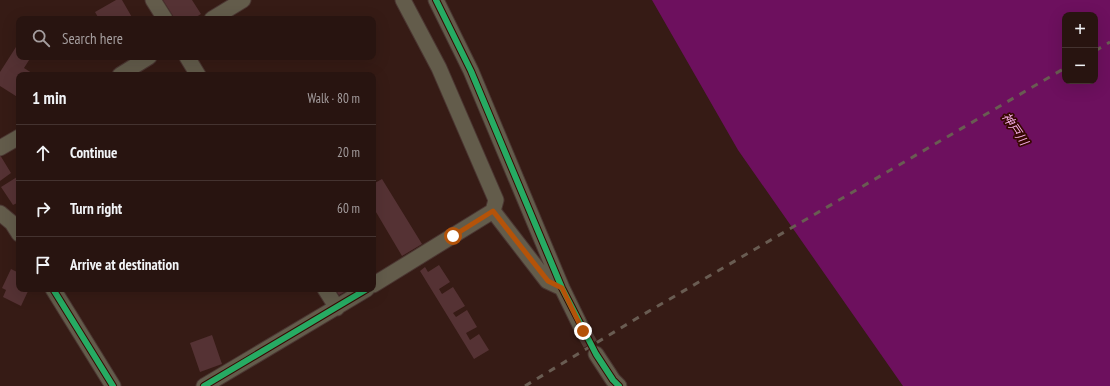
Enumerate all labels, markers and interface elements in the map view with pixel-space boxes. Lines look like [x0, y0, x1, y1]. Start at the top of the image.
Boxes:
map controls [1062, 12, 1098, 84]
button: + [1062, 12, 1098, 48]
search box [16, 16, 376, 60]
icon: search [30, 27, 52, 49]
text: Search here [62, 29, 123, 48]
button: − [1062, 48, 1098, 84]
text: 1 min [32, 87, 66, 109]
text: Walk · 80 m [308, 90, 360, 107]
water label: 神戸川 [999, 110, 1033, 149]
icon: ahead [32, 142, 54, 164]
text: Continue [70, 143, 117, 162]
text: 20 m [337, 144, 360, 161]
icon: right [32, 198, 54, 220]
text: Turn right [70, 199, 122, 218]
text: 60 m [337, 200, 360, 217]
route start [444, 227, 462, 245]
icon: arrive [32, 254, 54, 276]
text: Arrive at destination [70, 255, 179, 274]
route end [574, 322, 592, 340]

